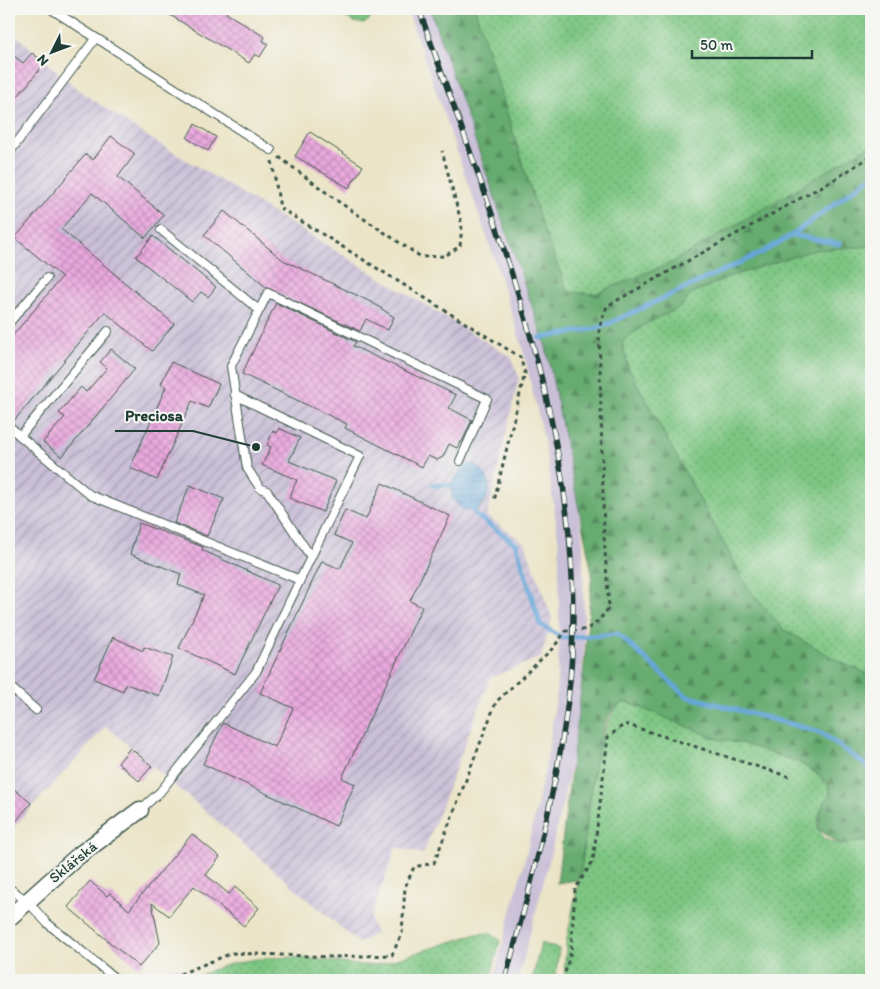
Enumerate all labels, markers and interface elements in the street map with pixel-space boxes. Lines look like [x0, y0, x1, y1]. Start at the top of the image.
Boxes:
north arrow [28, 28, 78, 78]
scale bar [692, 28, 812, 60]
text: 50 m [700, 36, 733, 54]
text: N [33, 51, 52, 70]
callout: Preciosa [115, 400, 193, 431]
text: Preciosa [125, 406, 184, 425]
street label: Sklářská [45, 837, 101, 887]

